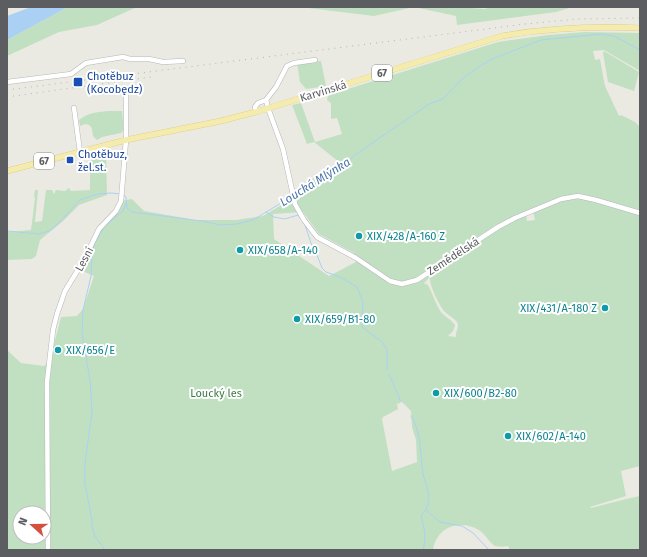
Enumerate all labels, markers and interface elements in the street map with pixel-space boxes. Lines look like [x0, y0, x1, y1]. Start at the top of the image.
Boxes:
road number: 67 [372, 65, 392, 81]
place label: Chotěbuz (Kocobędz) [87, 70, 143, 96]
marker: Chotěbuz (Kocobędz) [72, 76, 84, 88]
street label: Karvinská [298, 78, 348, 105]
place label: Chotěbuz, žel.st. [78, 148, 127, 174]
road number: 67 [34, 153, 54, 169]
marker: Chotěbuz, žel.st. [65, 155, 75, 165]
water label: Loucká Mlýnka [277, 155, 353, 209]
place label: XIX/428/A-160 Z [367, 230, 445, 243]
marker: XIX/428/A-160 Z [354, 231, 364, 241]
street label: Zemědělská [425, 235, 482, 278]
place label: XIX/658/A-140 [248, 244, 318, 257]
street label: Lesní [73, 245, 96, 274]
marker: XIX/658/A-140 [235, 245, 245, 255]
place label: XIX/431/A-180 Z [520, 302, 597, 315]
marker: XIX/431/A-180 Z [600, 303, 610, 313]
place label: XIX/659/B1-80 [305, 313, 375, 326]
marker: XIX/659/B1-80 [292, 314, 302, 324]
place label: XIX/656/E [66, 344, 115, 357]
marker: XIX/656/E [53, 345, 63, 355]
park label: Loucký les [190, 387, 242, 400]
place label: XIX/600/B2-80 [444, 387, 517, 400]
marker: XIX/600/B2-80 [431, 388, 441, 398]
place label: XIX/602/A-140 [516, 430, 586, 443]
marker: XIX/602/A-140 [503, 431, 513, 441]
north arrow [12, 505, 52, 545]
text: N [16, 516, 31, 527]

